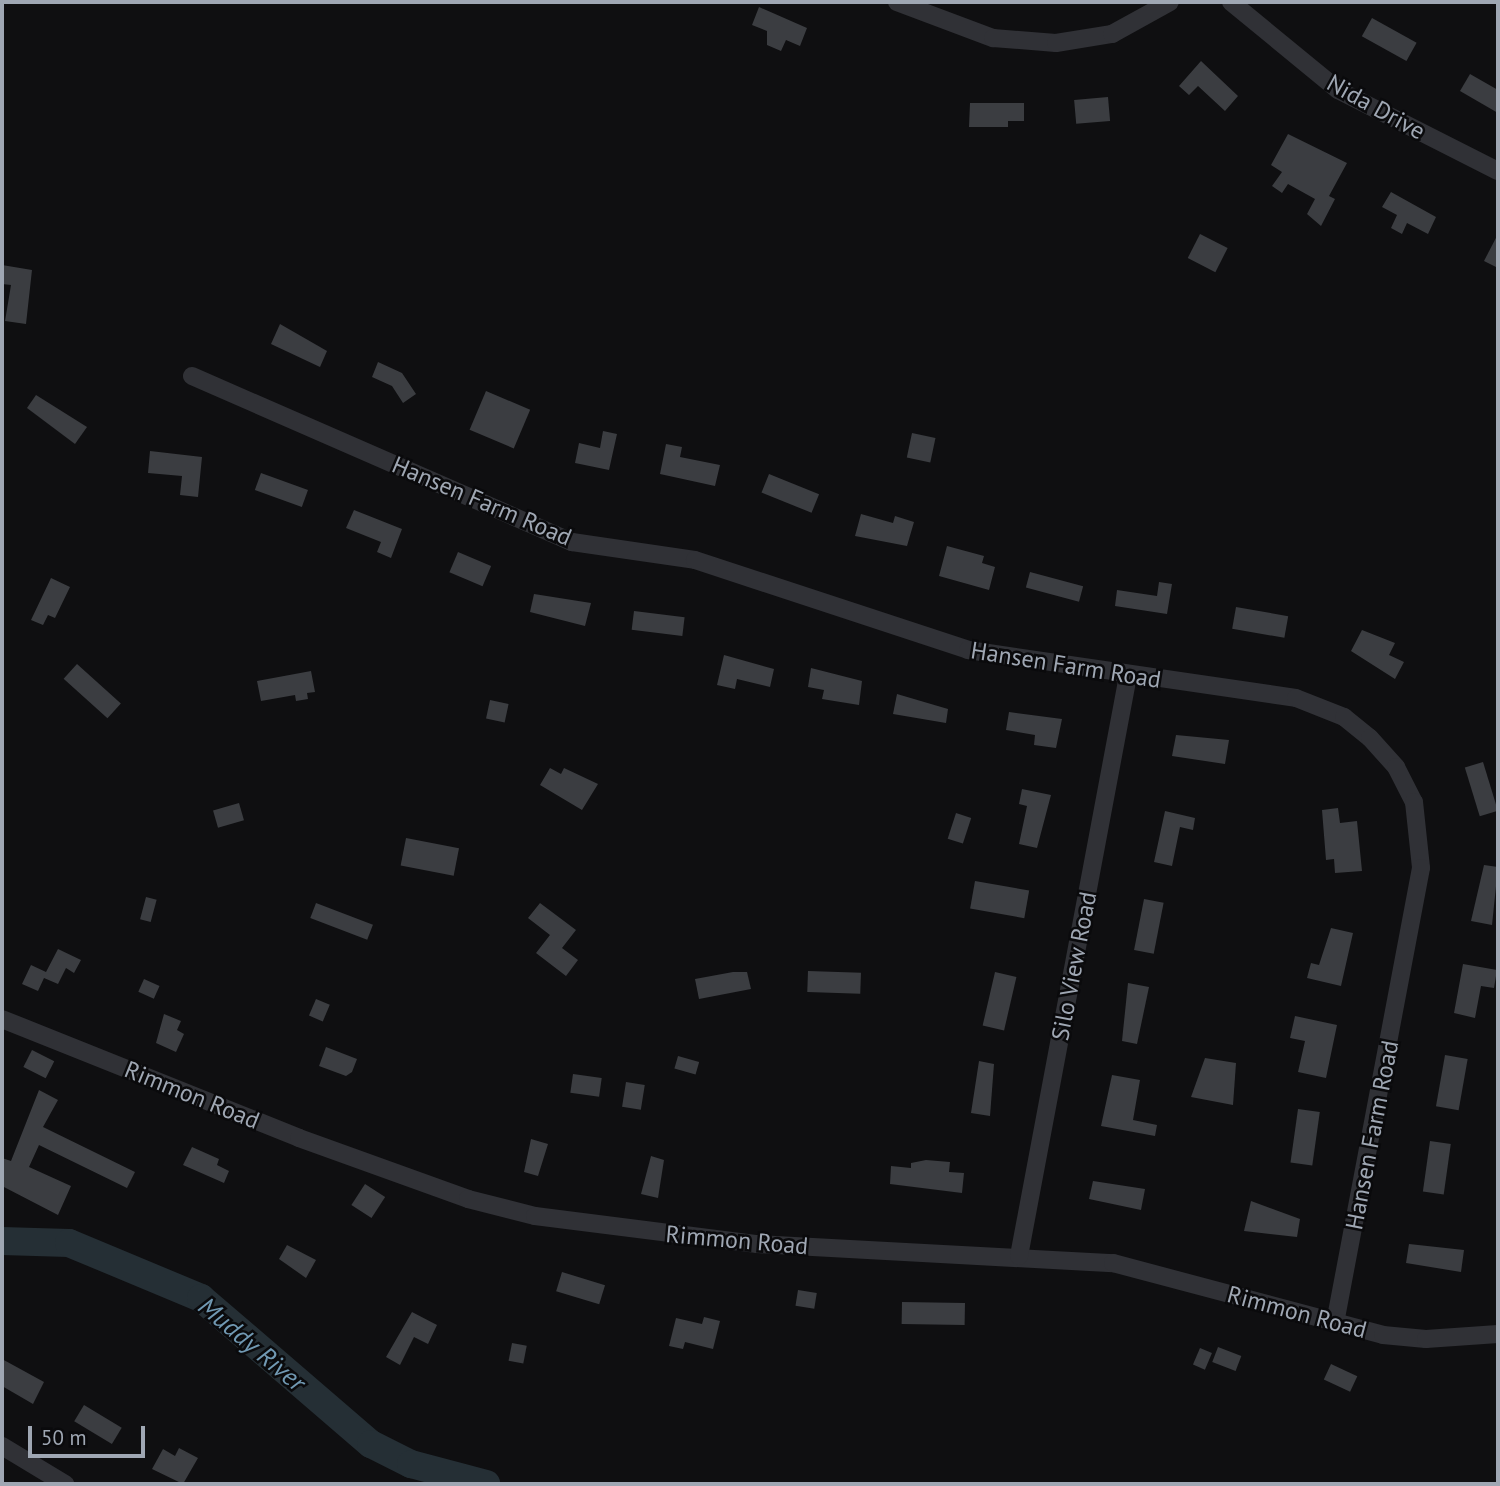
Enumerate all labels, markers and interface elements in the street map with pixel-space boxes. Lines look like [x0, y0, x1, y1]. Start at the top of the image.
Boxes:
street label: Nida Drive [1322, 68, 1430, 146]
street label: Hansen Farm Road [388, 450, 576, 552]
street label: Hansen Farm Road [969, 636, 1163, 694]
street label: Silo View Road [1045, 888, 1103, 1044]
street label: Hansen Farm Road [1340, 1038, 1404, 1232]
street label: Rimmon Road [120, 1055, 264, 1135]
street label: Rimmon Road [665, 1219, 809, 1261]
street label: Rimmon Road [1224, 1280, 1370, 1344]
water label: Muddy River [192, 1290, 312, 1398]
scale bar [32, 1412, 149, 1456]
text: 50 m [41, 1424, 87, 1451]

